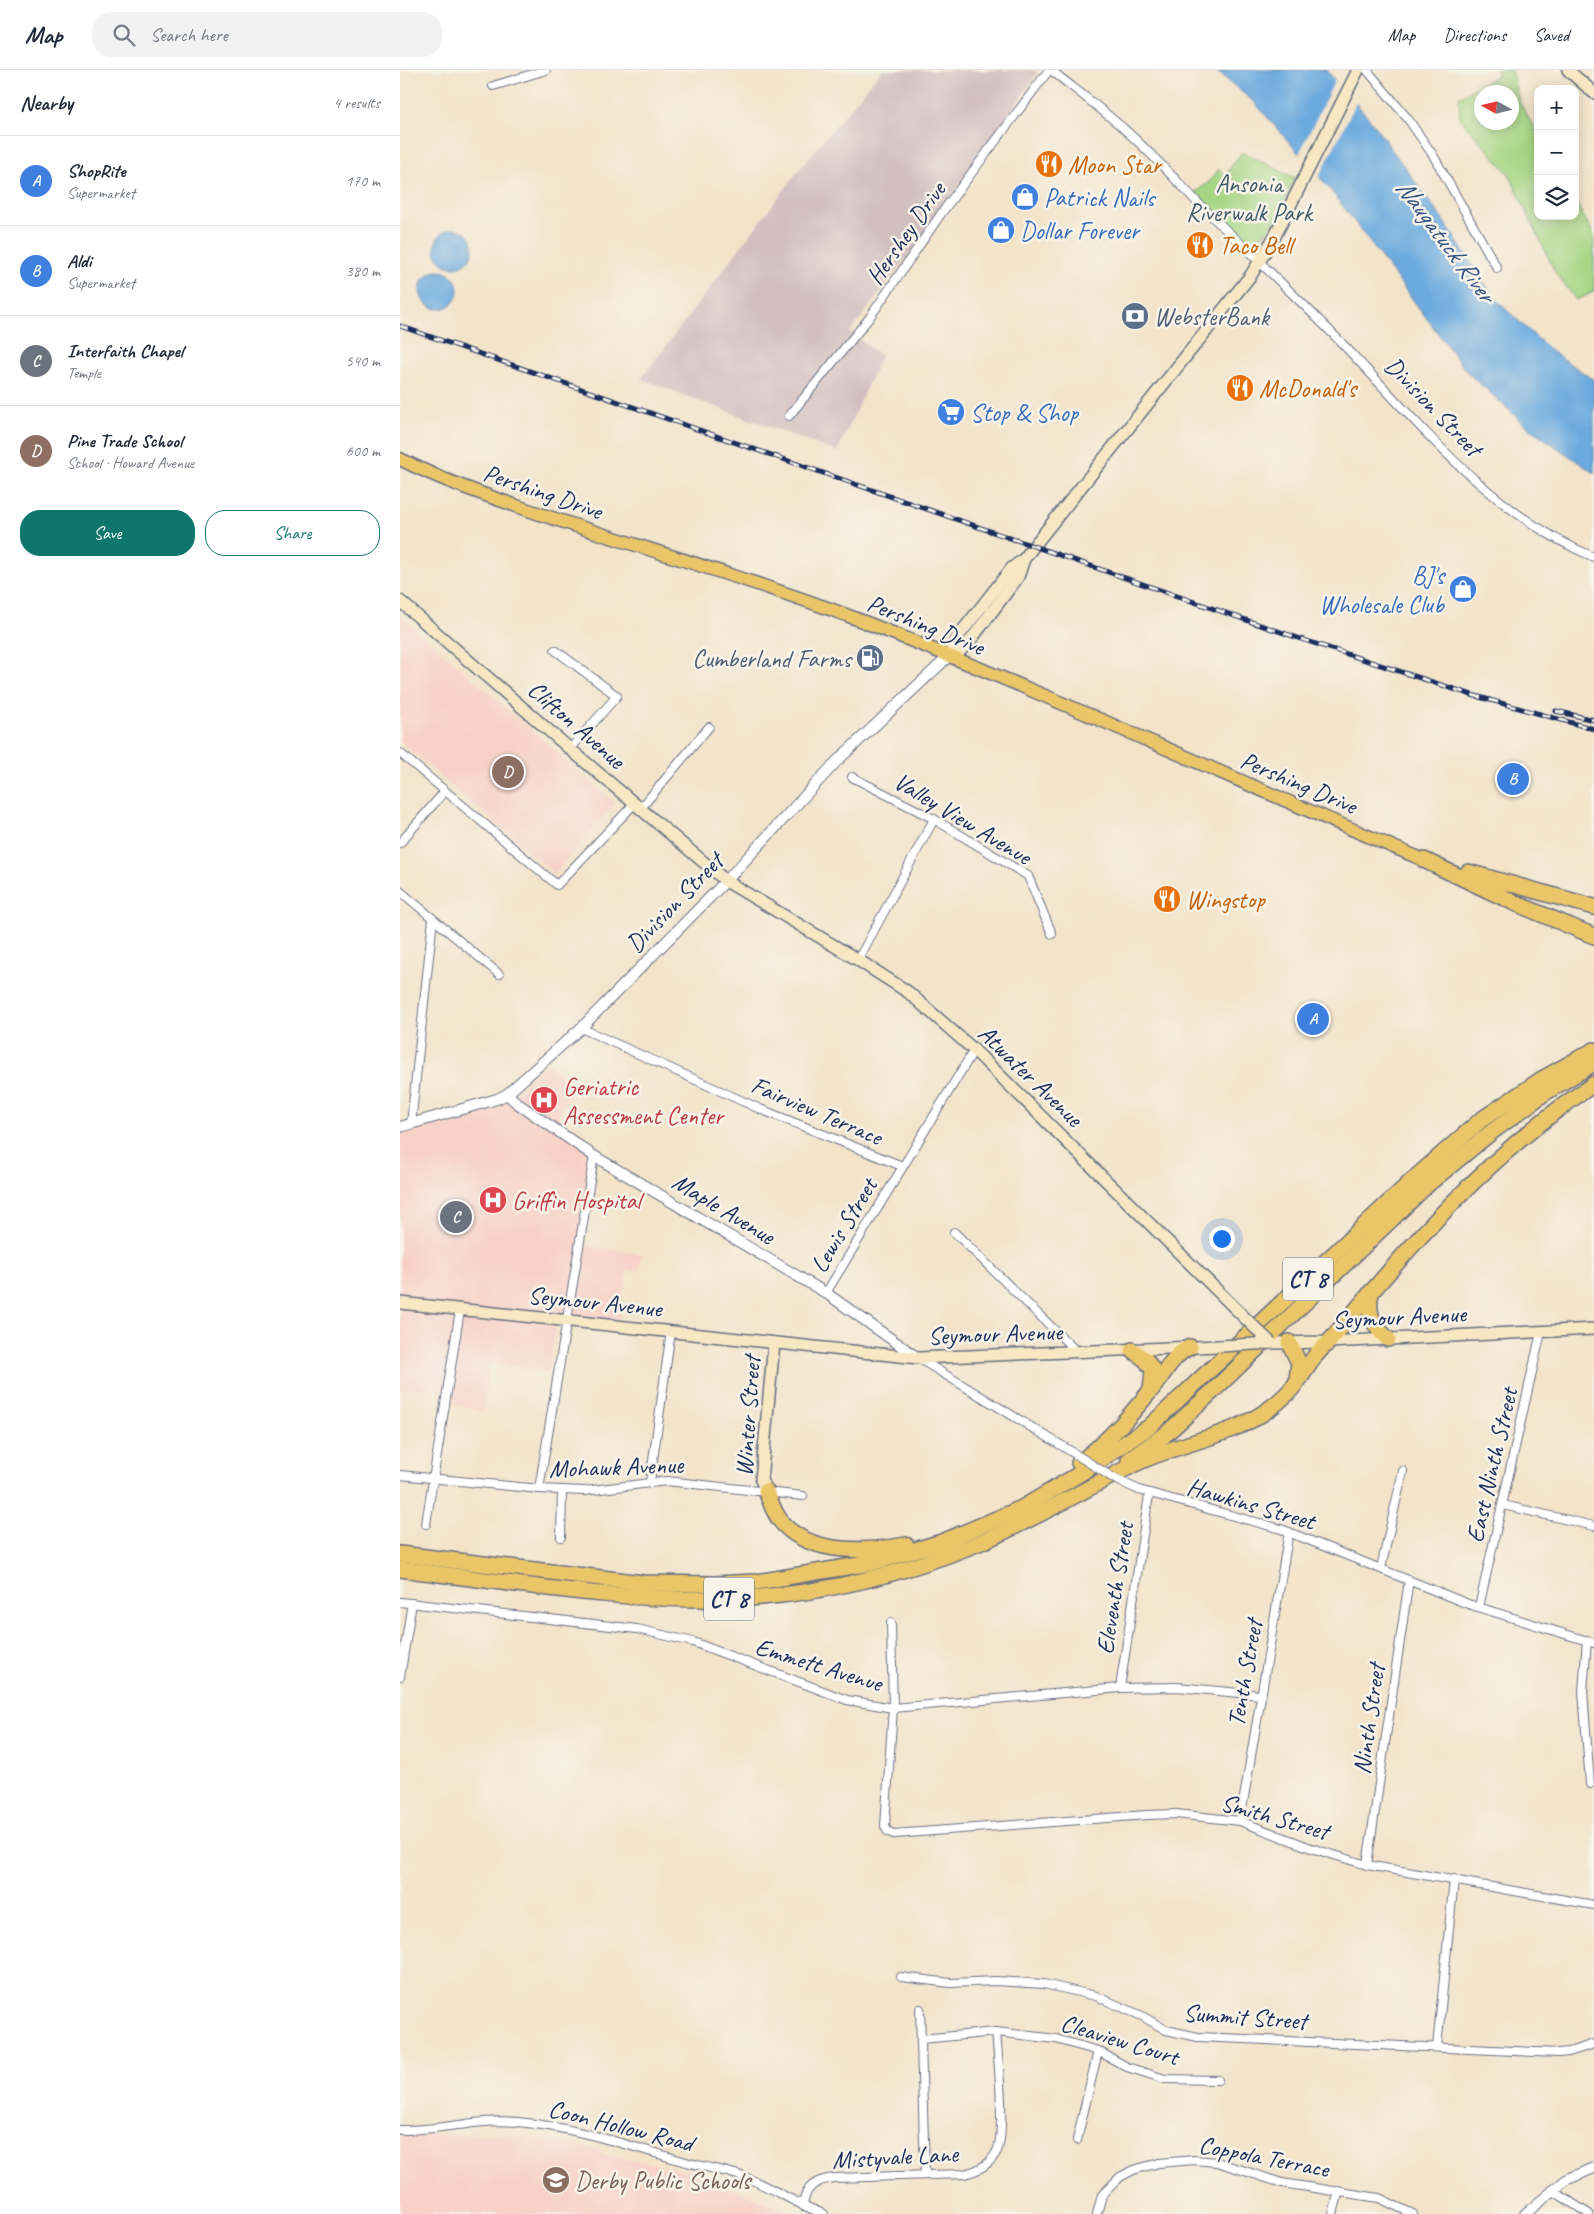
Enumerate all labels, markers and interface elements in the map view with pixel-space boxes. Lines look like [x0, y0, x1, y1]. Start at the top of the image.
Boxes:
search box [92, 12, 442, 57]
text: Map [25, 20, 62, 50]
icon: search [110, 21, 138, 49]
text: Search here [150, 23, 228, 47]
text: Map [1388, 24, 1415, 46]
text: Directions [1443, 24, 1506, 46]
text: Saved [1534, 24, 1569, 46]
north arrow [1474, 85, 1519, 130]
map controls [1534, 85, 1579, 220]
button: + [1534, 85, 1579, 130]
text: Nearby [20, 90, 73, 116]
text: 4 results [333, 93, 380, 113]
button: − [1534, 130, 1579, 175]
restaurant icon: Moon Star [1034, 149, 1064, 179]
place label: Moon Star [1068, 149, 1163, 181]
text: ShopRite [67, 159, 126, 183]
park label: Ansonia Riverwalk Park [1186, 168, 1314, 229]
text: A [32, 171, 40, 191]
text: 170 m [346, 171, 380, 191]
water label: Naugatuck River [1389, 172, 1505, 312]
street label: Hershey Drive [859, 174, 954, 291]
button: layers [1534, 175, 1579, 220]
shop icon: Patrick Nails [1010, 182, 1040, 212]
place label: Patrick Nails [1044, 182, 1157, 214]
text: Supermarket [67, 183, 135, 203]
shop icon: Dollar Forever [986, 215, 1016, 245]
place label: Dollar Forever [1020, 215, 1141, 247]
restaurant icon: Taco Bell [1185, 230, 1215, 260]
place label: Taco Bell [1219, 230, 1297, 262]
text: Aldi [67, 249, 91, 273]
text: B [32, 261, 40, 281]
text: 380 m [346, 261, 380, 281]
text: Supermarket [67, 273, 135, 293]
bank icon: WebsterBank [1120, 301, 1150, 331]
place label: WebsterBank [1154, 301, 1271, 333]
text: Interfaith Chapel [67, 339, 183, 363]
street label: Division Street [1378, 350, 1491, 466]
text: C [32, 351, 40, 371]
text: 540 m [346, 351, 380, 371]
text: Temple [67, 363, 101, 383]
restaurant icon: McDonald's [1225, 373, 1255, 403]
place label: McDonald's [1259, 373, 1358, 405]
supermarket icon: Stop & Shop [936, 397, 966, 427]
place label: Stop & Shop [970, 397, 1079, 429]
text: Pine Trade School [67, 429, 182, 453]
text: D [31, 441, 41, 461]
text: 600 m [346, 441, 380, 461]
text: School · Howard Avenue [67, 453, 194, 473]
street label: Pershing Drive [479, 457, 608, 528]
button: Save [20, 510, 195, 556]
button: Share [205, 510, 380, 556]
place label: BJ's Wholesale Club [1319, 560, 1446, 621]
shop icon: BJ's Wholesale Club [1448, 574, 1478, 604]
street label: Pershing Drive [862, 587, 991, 664]
place label: Cumberland Farms [692, 643, 853, 675]
fuel station icon: Cumberland Farms [855, 643, 885, 673]
street label: Clifton Avenue [521, 674, 633, 777]
street label: Pershing Drive [1236, 744, 1363, 823]
pin: D [492, 753, 524, 791]
pin: B [1497, 760, 1529, 798]
street label: Valley View Avenue [888, 765, 1039, 873]
street label: Division Street [619, 843, 733, 959]
restaurant icon: Wingstop [1152, 884, 1182, 914]
place label: Wingstop [1186, 884, 1266, 916]
pin: A [1297, 1000, 1329, 1038]
street label: Atwater Avenue [971, 1018, 1091, 1135]
street label: Fairview Terrace [746, 1069, 889, 1154]
place label: Geriatric Assessment Center [563, 1071, 726, 1132]
hospital icon: Geriatric Assessment Center [529, 1085, 559, 1115]
street label: Maple Avenue [666, 1166, 782, 1253]
street label: Lewis Street [803, 1170, 886, 1279]
hospital icon: Griffin Hospital [478, 1185, 508, 1215]
place label: Griffin Hospital [512, 1185, 645, 1217]
pin: C [440, 1198, 472, 1236]
your location [1209, 1226, 1235, 1252]
road number: CT 8 [1283, 1258, 1333, 1300]
street label: Seymour Avenue [526, 1279, 665, 1325]
street label: Seymour Avenue [1331, 1297, 1469, 1336]
street label: Seymour Avenue [927, 1316, 1065, 1352]
street label: Winter Street [728, 1351, 768, 1477]
street label: East Ninth Street [1459, 1382, 1526, 1546]
street label: Mohawk Avenue [549, 1449, 685, 1485]
street label: Hawkins Street [1183, 1470, 1321, 1538]
street label: Eleventh Street [1089, 1517, 1142, 1656]
road number: CT 8 [704, 1578, 754, 1620]
street label: Tenth Street [1220, 1613, 1271, 1729]
street label: Emmett Avenue [751, 1631, 888, 1700]
street label: Ninth Street [1345, 1658, 1393, 1776]
street label: Smith Street [1217, 1786, 1336, 1849]
street label: Summit Street [1182, 1997, 1311, 2038]
street label: Cleaview Court [1057, 2007, 1185, 2074]
street label: Coon Hollow Road [545, 2093, 700, 2160]
street label: Coppola Terrace [1196, 2129, 1333, 2186]
street label: Mistyvale Lane [831, 2138, 961, 2176]
school or university icon: Derby Public Schools [541, 2165, 571, 2195]
place label: Derby Public Schools [575, 2165, 753, 2197]

